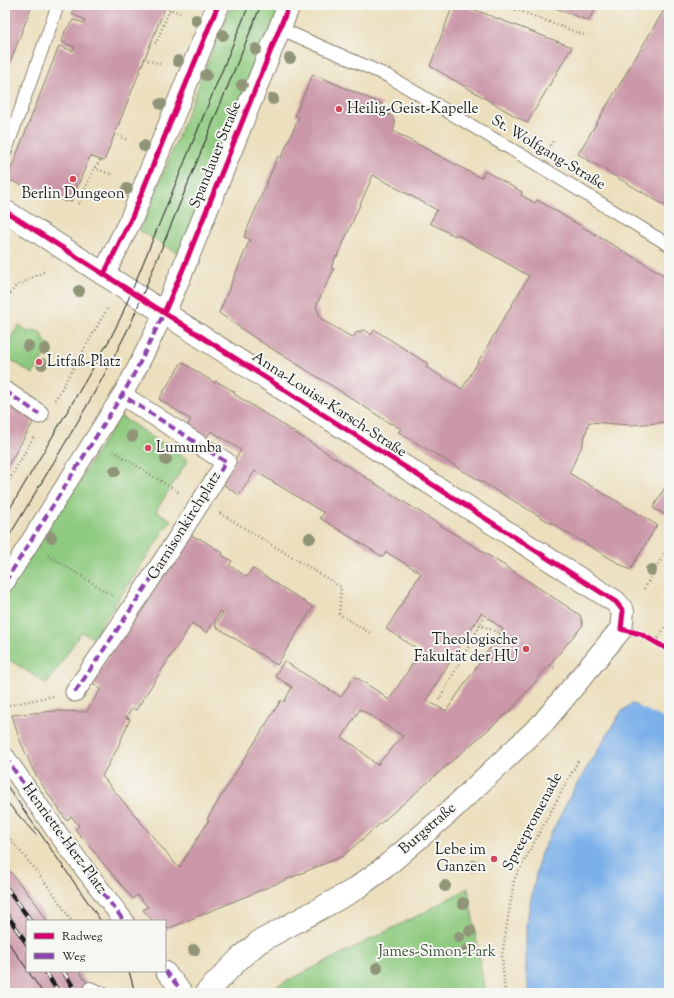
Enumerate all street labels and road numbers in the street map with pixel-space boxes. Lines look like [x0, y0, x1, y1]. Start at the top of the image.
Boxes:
street label: Spandauer Straße [185, 98, 247, 212]
street label: St. Wolfgang-Straße [487, 110, 609, 196]
street label: Anna-Louisa-Karsch-Straße [248, 347, 410, 463]
street label: Garnisonkirchplatz [143, 468, 227, 584]
street label: Spreepromenade [498, 769, 568, 875]
street label: Henriette-Herz-Platz [17, 779, 112, 899]
street label: Burgstraße [395, 798, 461, 860]

